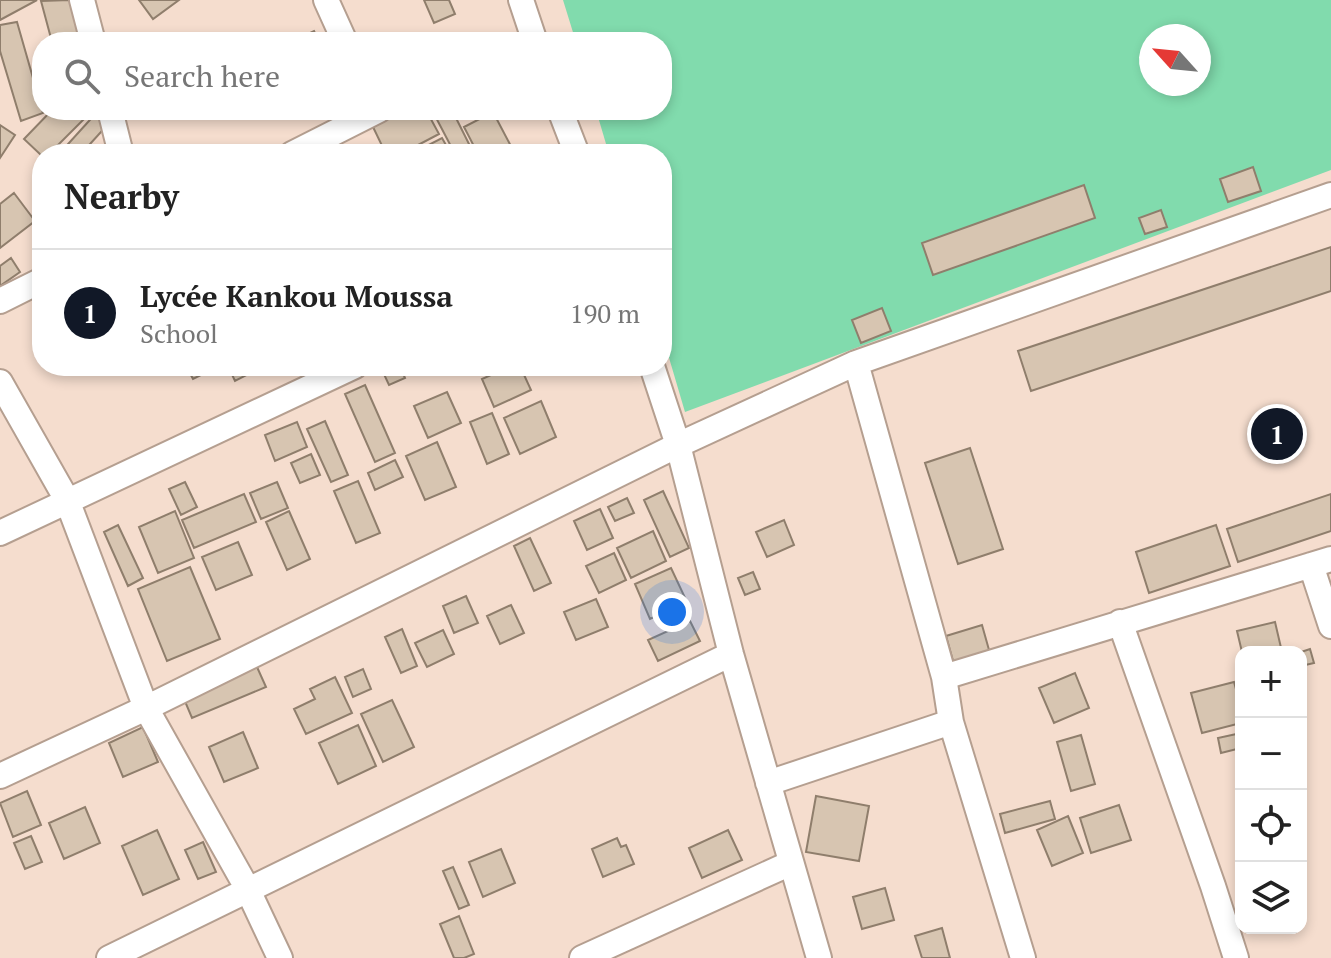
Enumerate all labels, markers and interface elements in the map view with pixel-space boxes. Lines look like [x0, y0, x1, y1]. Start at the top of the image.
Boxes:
north arrow [1139, 24, 1211, 96]
search box [32, 32, 672, 120]
icon: search [60, 54, 104, 98]
text: Search here [124, 56, 280, 96]
text: Nearby [64, 174, 179, 219]
text: Lycée Kankou Moussa [140, 276, 453, 316]
text: 1 [83, 296, 97, 330]
text: 190 m [570, 296, 640, 330]
text: School [140, 316, 218, 350]
pin: 1 [1251, 404, 1303, 464]
your location [652, 592, 692, 632]
map controls [1235, 646, 1307, 934]
button: + [1235, 646, 1307, 718]
button: − [1235, 718, 1307, 790]
button: locate [1235, 790, 1307, 862]
button: layers [1235, 862, 1307, 934]

